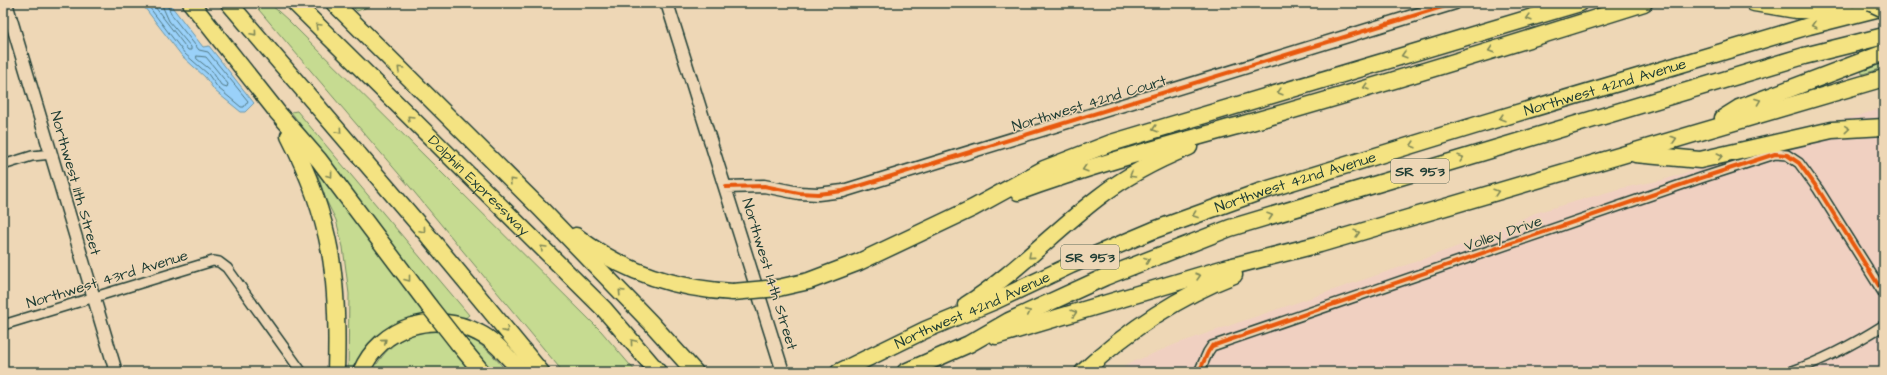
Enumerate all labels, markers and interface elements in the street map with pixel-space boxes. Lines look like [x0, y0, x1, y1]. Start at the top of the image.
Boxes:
one-way arrow [1526, 13, 1533, 22]
one-way arrow [1811, 20, 1818, 29]
one-way arrow [315, 23, 323, 31]
one-way arrow [249, 28, 256, 36]
one-way arrow [1488, 45, 1495, 54]
one-way arrow [1401, 50, 1408, 59]
street label: Northwest 42nd Avenue [1522, 53, 1689, 121]
one-way arrow [397, 66, 405, 74]
street label: Northwest 42nd Court [1009, 70, 1169, 137]
one-way arrow [1363, 82, 1370, 91]
one-way arrow [1276, 87, 1283, 96]
one-way arrow [1755, 98, 1762, 106]
street label: Northwest 11th Street [45, 109, 106, 258]
one-way arrow [1498, 113, 1505, 122]
one-way arrow [408, 115, 415, 123]
one-way arrow [1152, 124, 1159, 133]
one-way arrow [1844, 124, 1850, 133]
one-way arrow [334, 127, 341, 134]
street label: Dolphin Expressway [423, 130, 534, 242]
one-way arrow [1670, 135, 1677, 144]
one-way arrow [1409, 140, 1416, 149]
street label: Northwest 42nd Avenue [1212, 147, 1379, 218]
one-way arrow [1717, 152, 1723, 160]
one-way arrow [1457, 154, 1464, 163]
road number: SR 953 [1391, 159, 1449, 183]
one-way arrow [1082, 164, 1089, 173]
one-way arrow [1129, 170, 1136, 177]
one-way arrow [325, 171, 332, 178]
one-way arrow [509, 178, 517, 186]
one-way arrow [1492, 188, 1499, 197]
street label: Northwest 14th Street [736, 196, 803, 352]
one-way arrow [1192, 210, 1199, 218]
street label: Volley Drive [1461, 210, 1545, 258]
one-way arrow [1266, 212, 1273, 221]
one-way arrow [419, 225, 426, 233]
one-way arrow [1354, 229, 1361, 238]
street label: Northwest 43rd Avenue [24, 245, 191, 314]
one-way arrow [540, 245, 548, 253]
road number: SR 953 [1061, 245, 1119, 269]
one-way arrow [1028, 251, 1036, 258]
one-way arrow [1143, 257, 1151, 265]
street label: Northwest 42nd Avenue [891, 266, 1054, 354]
one-way arrow [1195, 272, 1202, 281]
one-way arrow [403, 275, 410, 282]
one-way arrow [618, 289, 626, 297]
one-way arrow [1024, 309, 1032, 317]
one-way arrow [1070, 309, 1077, 318]
one-way arrow [502, 326, 509, 333]
one-way arrow [380, 339, 387, 346]
one-way arrow [631, 339, 638, 347]

